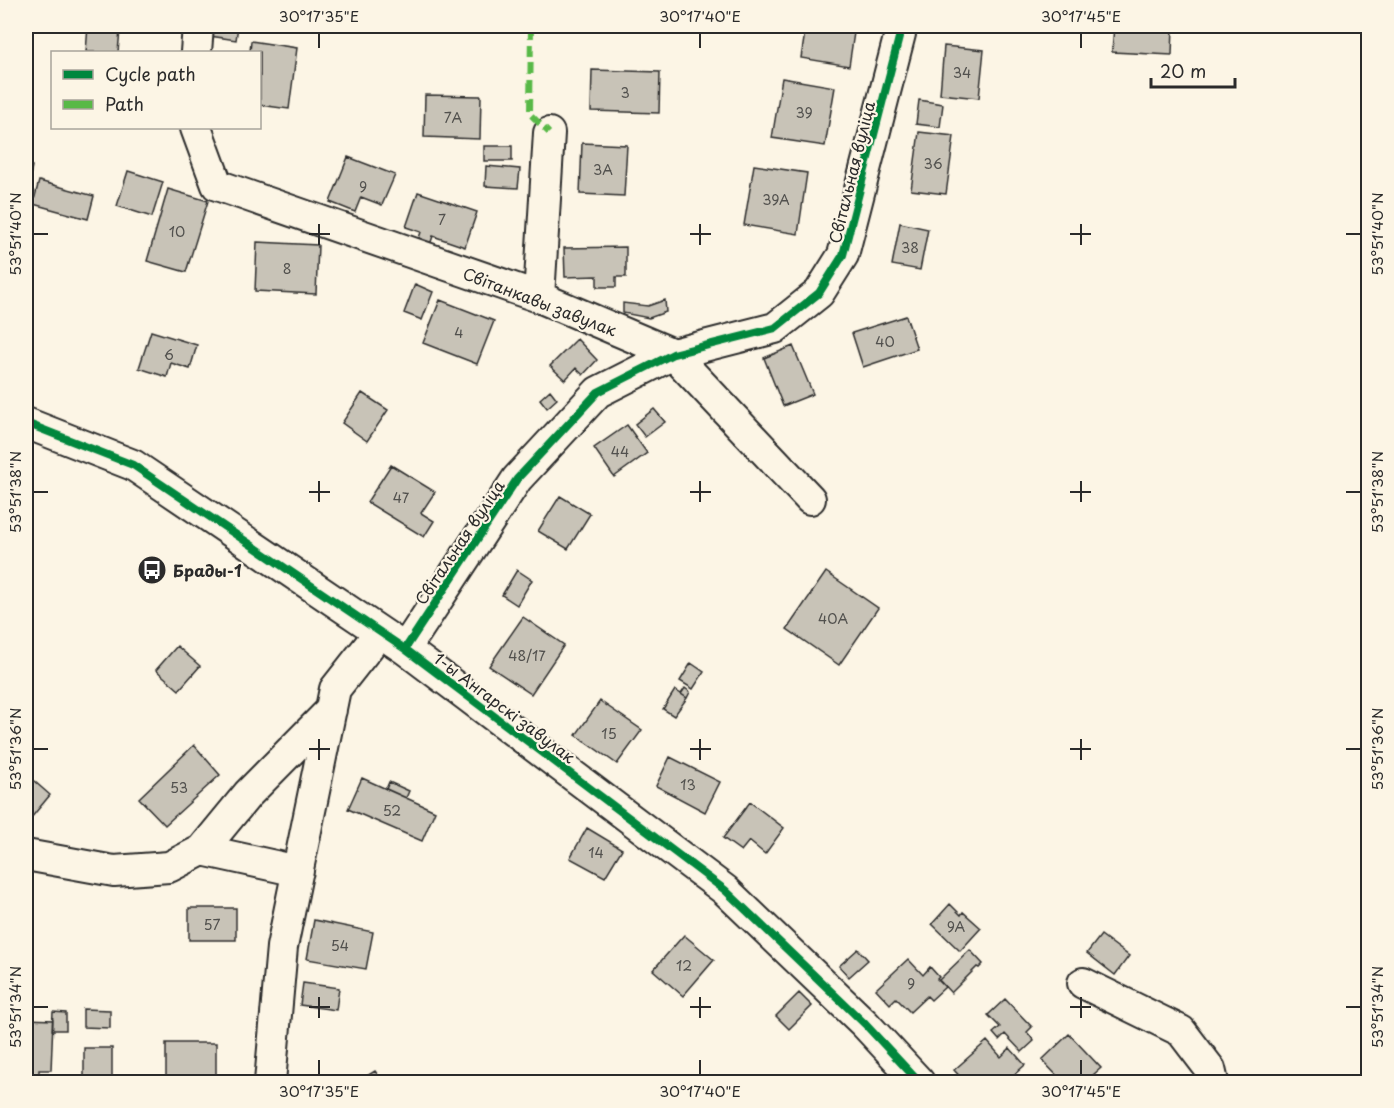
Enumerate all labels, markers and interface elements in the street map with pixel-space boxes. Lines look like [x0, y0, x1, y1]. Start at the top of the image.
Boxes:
text: 30°17'35"E [279, 4, 359, 27]
text: 30°17'40"E [659, 4, 741, 27]
text: 30°17'45"E [1041, 4, 1121, 27]
legend [51, 51, 261, 129]
scale bar [1151, 51, 1235, 89]
text: 20 m [1160, 57, 1206, 84]
text: Cycle path [105, 60, 196, 87]
house number: 34 [953, 62, 971, 83]
house number: 3 [620, 82, 630, 103]
text: Path [105, 90, 144, 117]
street label: Світальная вуліца [822, 98, 880, 246]
house number: 39 [795, 102, 813, 123]
house number: 7А [444, 107, 463, 128]
house number: 36 [923, 153, 943, 174]
house number: 3А [593, 159, 613, 180]
house number: 9 [359, 176, 367, 197]
house number: 39А [762, 189, 790, 210]
text: 53°51'40"N [3, 192, 26, 276]
text: 53°51'40"N [1365, 192, 1388, 276]
house number: 7 [438, 209, 446, 230]
house number: 10 [169, 221, 185, 242]
house number: 38 [901, 237, 919, 258]
house number: 8 [283, 258, 291, 279]
street label: Світанкавы завулак [460, 261, 621, 342]
house number: 4 [454, 322, 464, 343]
house number: 40 [875, 331, 895, 352]
house number: 6 [164, 344, 174, 365]
house number: 44 [611, 441, 629, 462]
text: 53°51'38"N [3, 451, 26, 533]
text: 53°51'38"N [1365, 451, 1388, 533]
street label: Світальная вуліца [408, 475, 510, 609]
house number: 47 [393, 487, 410, 508]
bus stop icon: Брады-1 [136, 554, 168, 586]
place label: Брады-1 [173, 558, 242, 582]
house number: 40А [818, 608, 848, 629]
house number: 48/17 [508, 645, 546, 666]
street label: 1-ы Ангарскі завулак [429, 646, 581, 769]
text: 53°51'36"N [3, 707, 26, 791]
text: 53°51'36"N [1365, 707, 1388, 791]
house number: 15 [601, 723, 617, 744]
house number: 13 [680, 774, 696, 795]
house number: 53 [170, 777, 188, 798]
house number: 52 [383, 800, 401, 821]
house number: 14 [588, 842, 604, 863]
house number: 57 [204, 914, 220, 935]
house number: 9А [947, 916, 966, 937]
house number: 54 [331, 935, 349, 956]
house number: 12 [676, 955, 692, 976]
text: 53°51'34"N [3, 966, 26, 1048]
text: 53°51'34"N [1365, 966, 1388, 1048]
house number: 9 [907, 973, 915, 994]
text: 30°17'35"E [279, 1079, 359, 1102]
text: 30°17'40"E [659, 1079, 741, 1102]
text: 30°17'45"E [1041, 1079, 1121, 1102]

